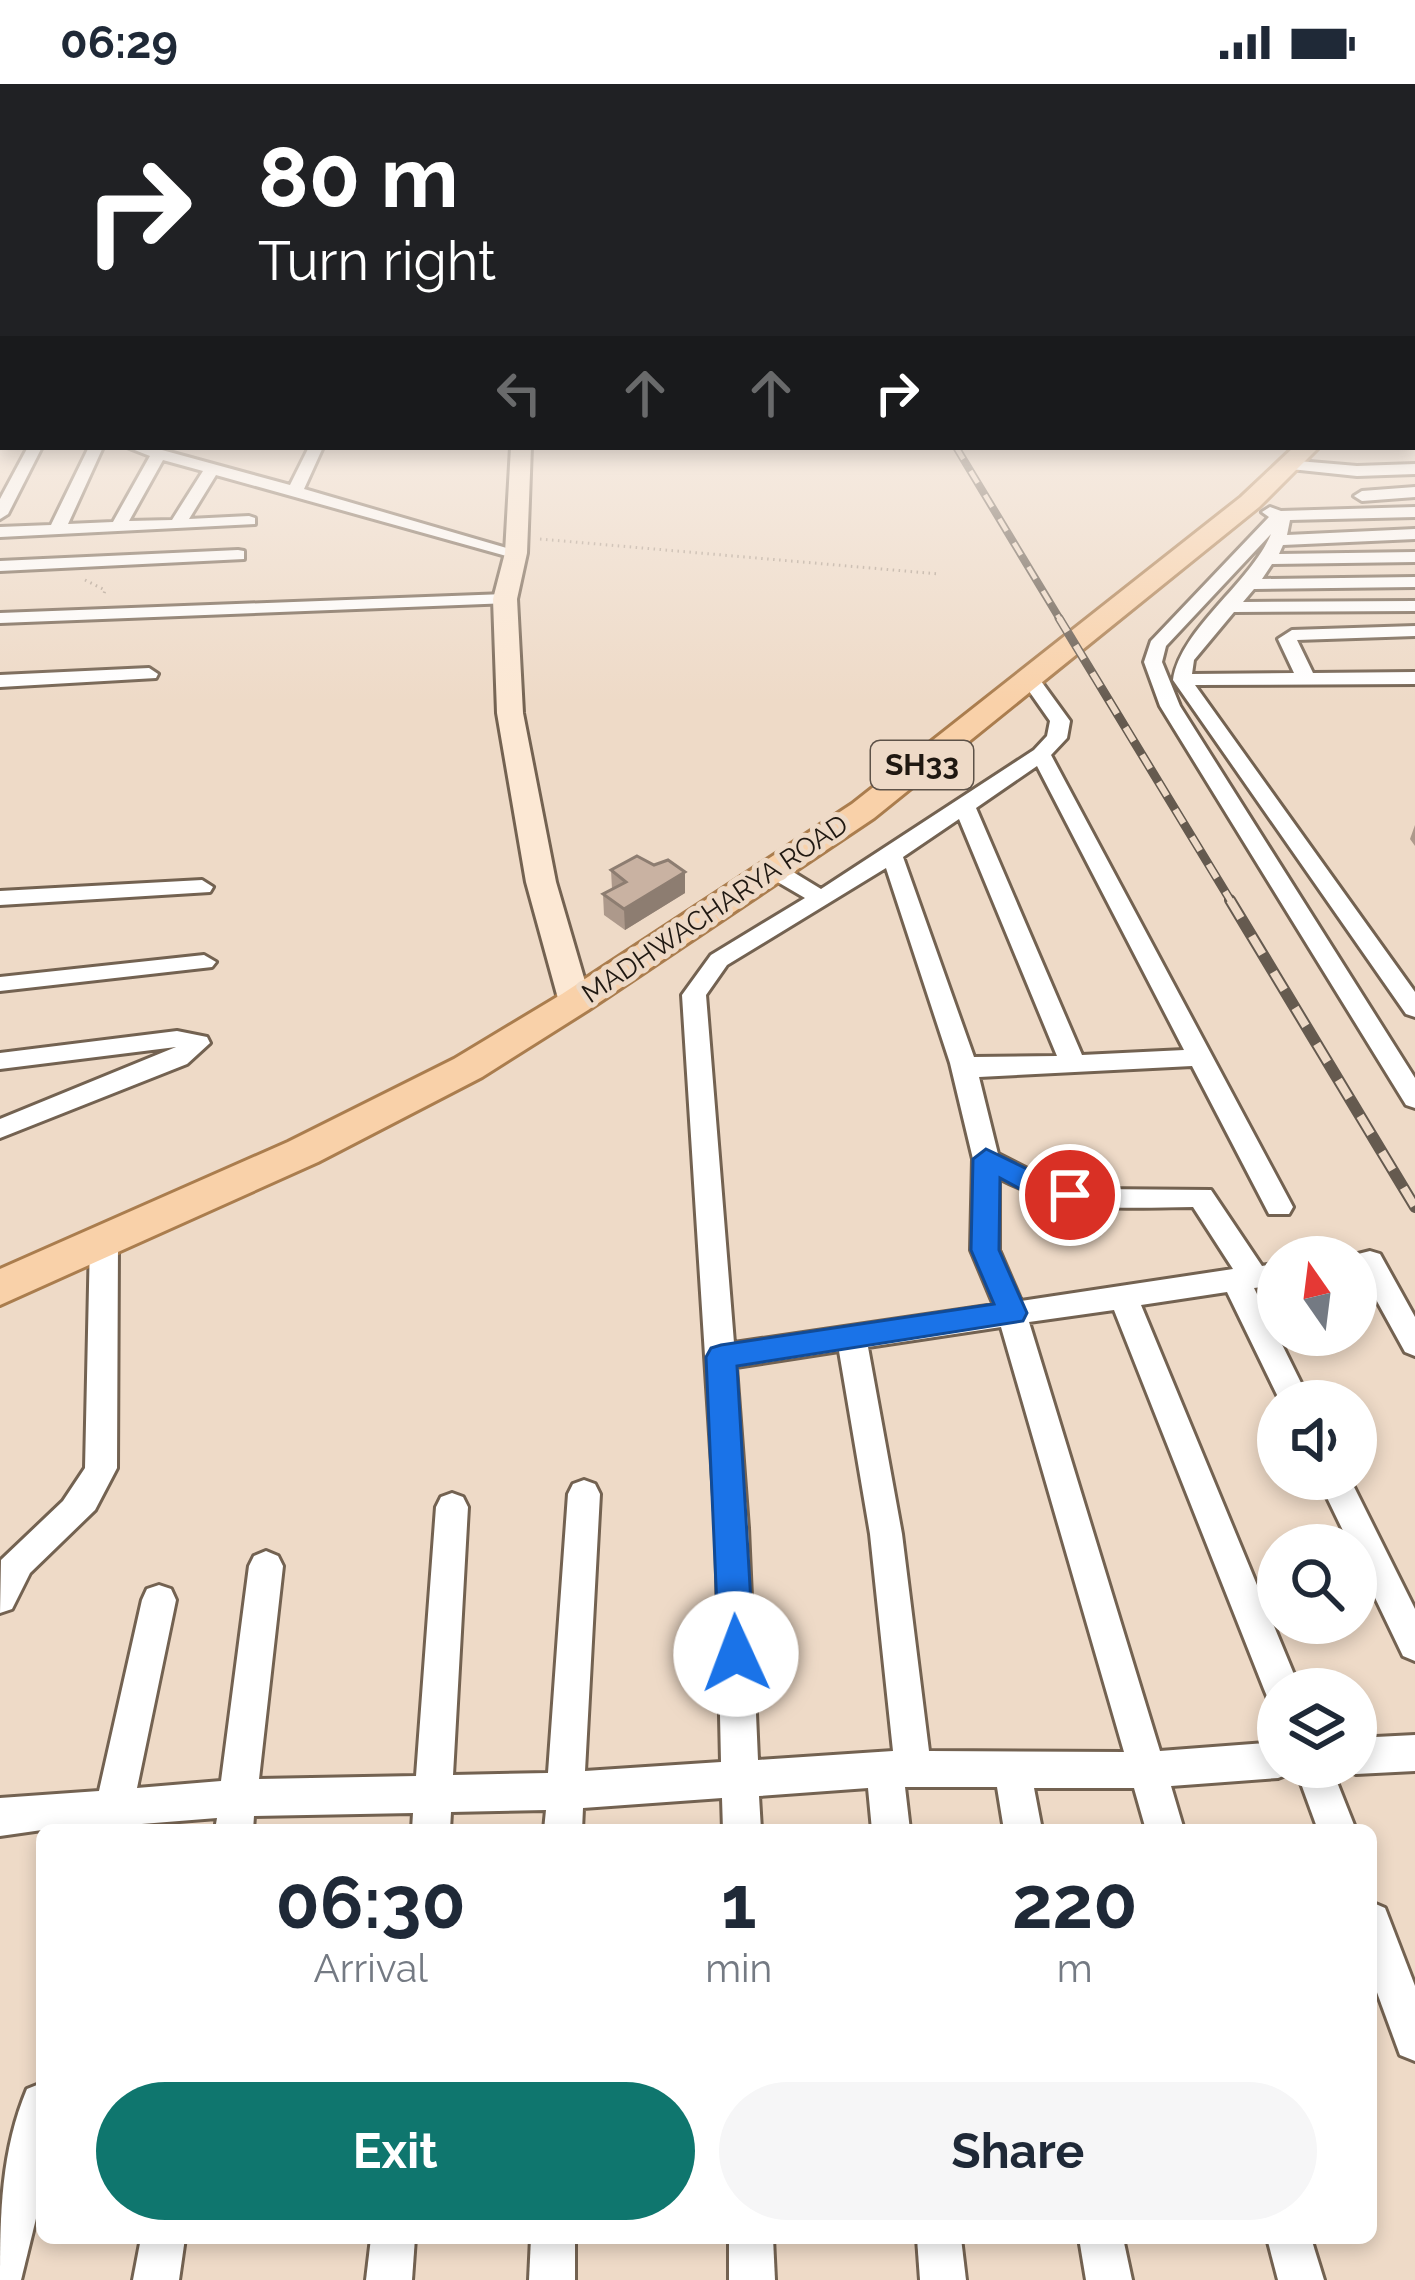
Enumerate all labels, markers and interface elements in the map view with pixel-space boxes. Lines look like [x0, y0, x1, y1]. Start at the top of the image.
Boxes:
text: 06:29 [60, 16, 178, 69]
text: 80 m [258, 128, 459, 227]
icon: right [60, 132, 216, 288]
text: Turn right [258, 229, 496, 293]
icon: left [486, 360, 552, 426]
icon: ahead [612, 360, 678, 426]
icon: ahead [738, 360, 804, 426]
icon: right [864, 360, 930, 426]
road number: SH33 [871, 741, 973, 789]
street label: MADHWACHARYA ROAD [576, 808, 853, 1009]
pin [1019, 1144, 1121, 1246]
icon: arrive [1037, 1162, 1103, 1228]
north arrow [1257, 1236, 1377, 1356]
map controls [1257, 1236, 1377, 1788]
button: sound [1257, 1380, 1377, 1500]
button: search [1257, 1524, 1377, 1644]
position arrow [673, 1591, 799, 1717]
button: layers [1257, 1668, 1377, 1788]
text: 06:30 [276, 1860, 466, 1945]
text: 1 [721, 1860, 757, 1945]
text: 220 [1012, 1860, 1137, 1945]
text: Arrival [313, 1945, 428, 1991]
text: min [705, 1945, 772, 1991]
text: m [1057, 1945, 1093, 1991]
button: Exit [96, 2082, 695, 2220]
button: Share [719, 2082, 1317, 2220]

